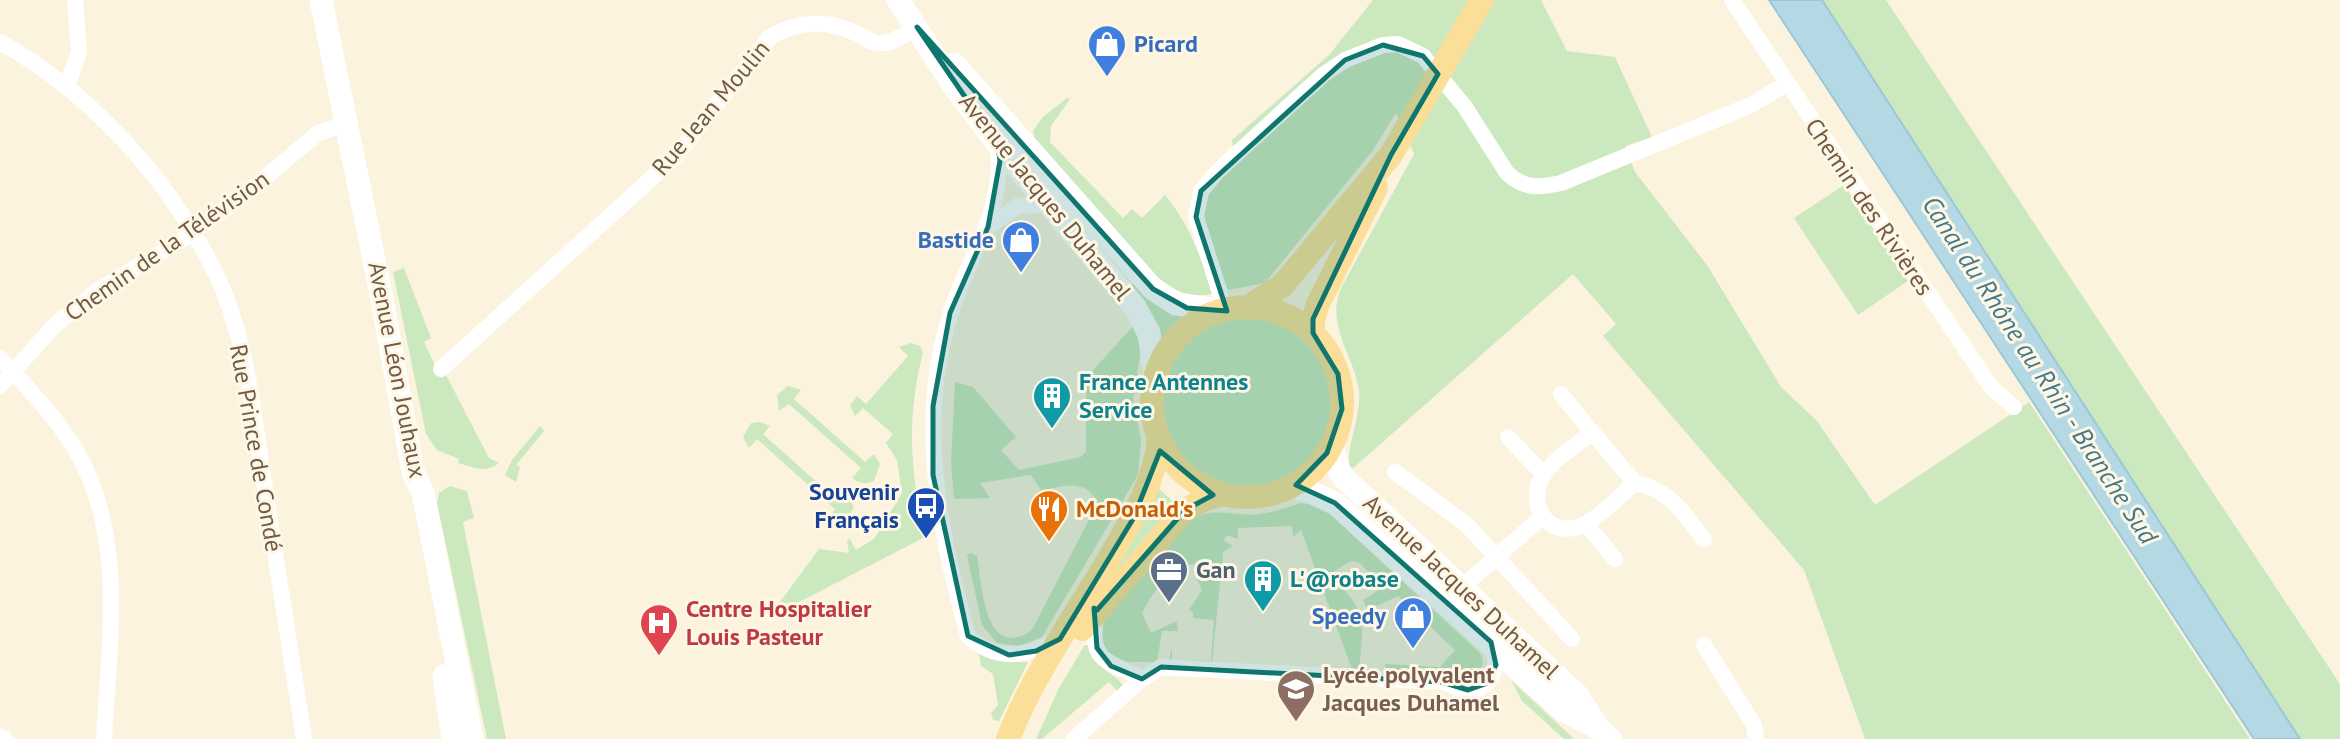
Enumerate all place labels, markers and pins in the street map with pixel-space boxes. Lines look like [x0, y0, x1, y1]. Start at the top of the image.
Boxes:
shop icon: Picard [1086, 23, 1128, 78]
place label: Picard [1134, 28, 1198, 59]
shop icon: Bastide [1000, 219, 1042, 274]
place label: Bastide [918, 224, 994, 255]
place label: France Antennes Service [1079, 366, 1248, 425]
building icon: France Antennes Service [1031, 375, 1073, 430]
place label: Souvenir Français [809, 476, 900, 535]
bus stop icon: Souvenir Français [905, 485, 947, 540]
restaurant icon: McDonald's [1028, 488, 1070, 543]
place label: McDonald's [1076, 493, 1193, 524]
office icon: Gan [1148, 549, 1190, 604]
place label: Gan [1196, 554, 1236, 585]
building icon: L'@robase [1242, 558, 1284, 613]
place label: L'@robase [1290, 563, 1399, 594]
place label: Centre Hospitalier Louis Pasteur [686, 593, 872, 652]
shop icon: Speedy [1392, 595, 1434, 650]
place label: Speedy [1312, 600, 1387, 631]
hospital icon: Centre Hospitalier Louis Pasteur [638, 602, 680, 657]
place label: Lycée polyvalent Jacques Duhamel [1322, 659, 1500, 718]
school or university icon: Lycée polyvalent Jacques Duhamel [1275, 668, 1317, 723]

